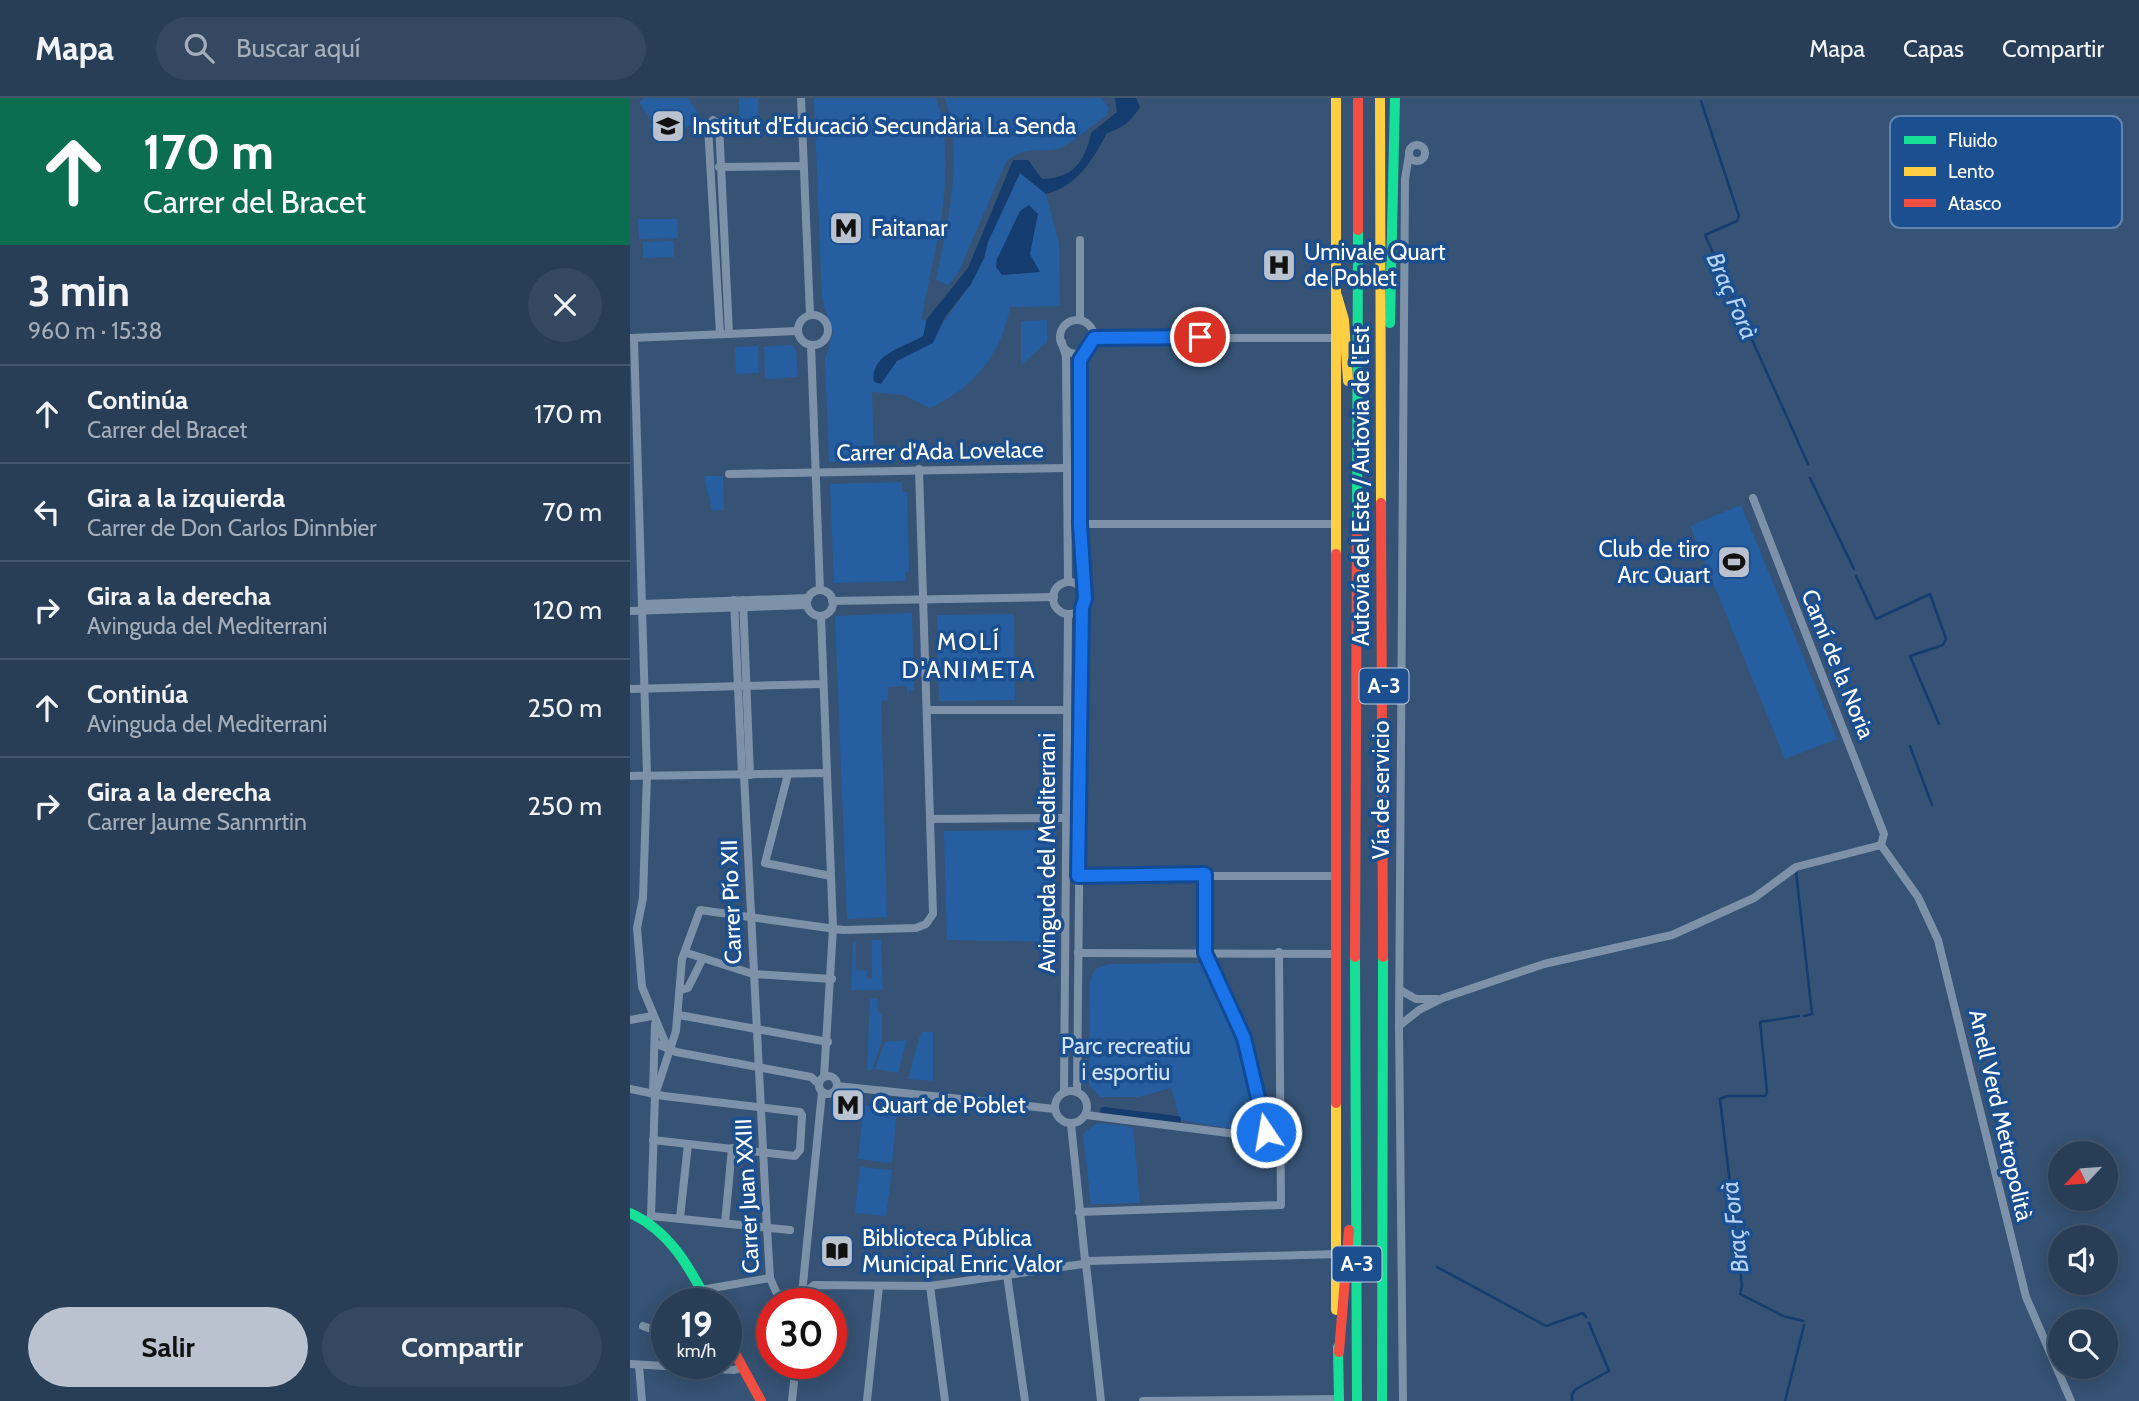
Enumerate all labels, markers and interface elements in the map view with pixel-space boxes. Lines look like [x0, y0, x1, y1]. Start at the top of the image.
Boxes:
search box [156, 17, 646, 80]
text: Mapa [35, 28, 114, 68]
icon: search [180, 29, 218, 67]
text: Buscar aquí [236, 32, 360, 64]
text: Mapa [1809, 34, 1865, 63]
text: Capas [1903, 34, 1964, 63]
text: Compartir [2002, 34, 2104, 63]
school or university icon: Institut d'Educació Secundària La Senda [649, 107, 687, 145]
place label: Institut d'Educació Secundària La Senda [692, 112, 1076, 140]
legend [1890, 116, 2122, 228]
text: 170 m [143, 122, 274, 181]
icon: ahead [28, 126, 119, 217]
text: Fluido [1948, 129, 1997, 152]
text: Lento [1948, 160, 1994, 183]
text: Carrer del Bracet [143, 182, 366, 221]
text: Atasco [1948, 192, 2002, 215]
metro station icon: Faitanar [827, 209, 865, 247]
place label: Faitanar [871, 214, 948, 242]
place label: Umivale Quart de Poblet [1304, 238, 1446, 292]
hospital icon: Umivale Quart de Poblet [1260, 246, 1298, 284]
water label: Braç Forà [1701, 248, 1764, 344]
text: 3 min [28, 265, 130, 317]
button: close [528, 268, 602, 342]
pin [1170, 307, 1230, 367]
text: 960 m · 15:38 [28, 317, 162, 345]
icon: arrive [1181, 318, 1219, 356]
street label: Autovía del Este / Autovia de l'Est [1347, 326, 1375, 646]
text: Continúa [87, 384, 188, 416]
icon: ahead [28, 395, 66, 433]
text: 170 m [534, 398, 602, 430]
text: Carrer del Bracet [87, 416, 247, 444]
street label: Carrer d'Ada Lovelace [836, 435, 1044, 467]
text: Gira a la izquierda [87, 482, 285, 514]
icon: left [28, 493, 66, 531]
text: 70 m [542, 496, 602, 528]
text: Carrer de Don Carlos Dinnbier [87, 514, 377, 542]
place label: Club de tiro Arc Quart [1598, 535, 1710, 589]
sports icon: Club de tiro Arc Quart [1715, 543, 1753, 581]
text: Gira a la derecha [87, 580, 271, 612]
street label: Camí de la Noria [1795, 585, 1881, 743]
icon: right [28, 591, 66, 629]
text: 120 m [533, 594, 602, 626]
text: Avinguda del Mediterrani [87, 612, 327, 640]
district label: MOLÍ D'ANIMETA [901, 627, 1037, 684]
road number: A-3 [1360, 668, 1408, 704]
text: Continúa [87, 678, 188, 710]
icon: ahead [28, 689, 66, 727]
text: 250 m [528, 692, 602, 724]
text: Avinguda del Mediterrani [87, 710, 327, 738]
street label: Vía de servicio [1367, 721, 1395, 859]
street label: Avinguda del Mediterrani [1033, 733, 1061, 973]
text: Gira a la derecha [87, 776, 271, 808]
icon: right [28, 787, 66, 825]
text: 250 m [528, 790, 602, 822]
text: Carrer Jaume Sanmrtin [87, 808, 307, 836]
street label: Carrer Pío XII [715, 839, 747, 965]
street label: Anell Verd Metropolità [1963, 1006, 2039, 1224]
park label: Parc recreatiu i esportiu [1061, 1032, 1191, 1086]
metro station icon: Quart de Poblet [829, 1086, 867, 1124]
place label: Quart de Poblet [872, 1091, 1026, 1119]
position arrow [1229, 1095, 1303, 1169]
street label: Carrer Juan XXIII [729, 1118, 765, 1274]
north arrow [2048, 1141, 2118, 1211]
map controls [2048, 1141, 2118, 1379]
water label: Braç Forà [1715, 1180, 1754, 1274]
place label: Biblioteca Pública Municipal Enric Valor [862, 1224, 1063, 1278]
button: sound [2048, 1225, 2118, 1295]
library icon: Biblioteca Pública Municipal Enric Valor [818, 1232, 856, 1270]
road number: A-3 [1332, 1246, 1382, 1282]
speed limit sign: 30 [756, 1288, 847, 1379]
text: 19 [680, 1303, 713, 1346]
button: Salir [28, 1307, 308, 1387]
button: Compartir [322, 1307, 602, 1387]
button: search [2048, 1309, 2118, 1379]
text: km/h [677, 1340, 716, 1362]

